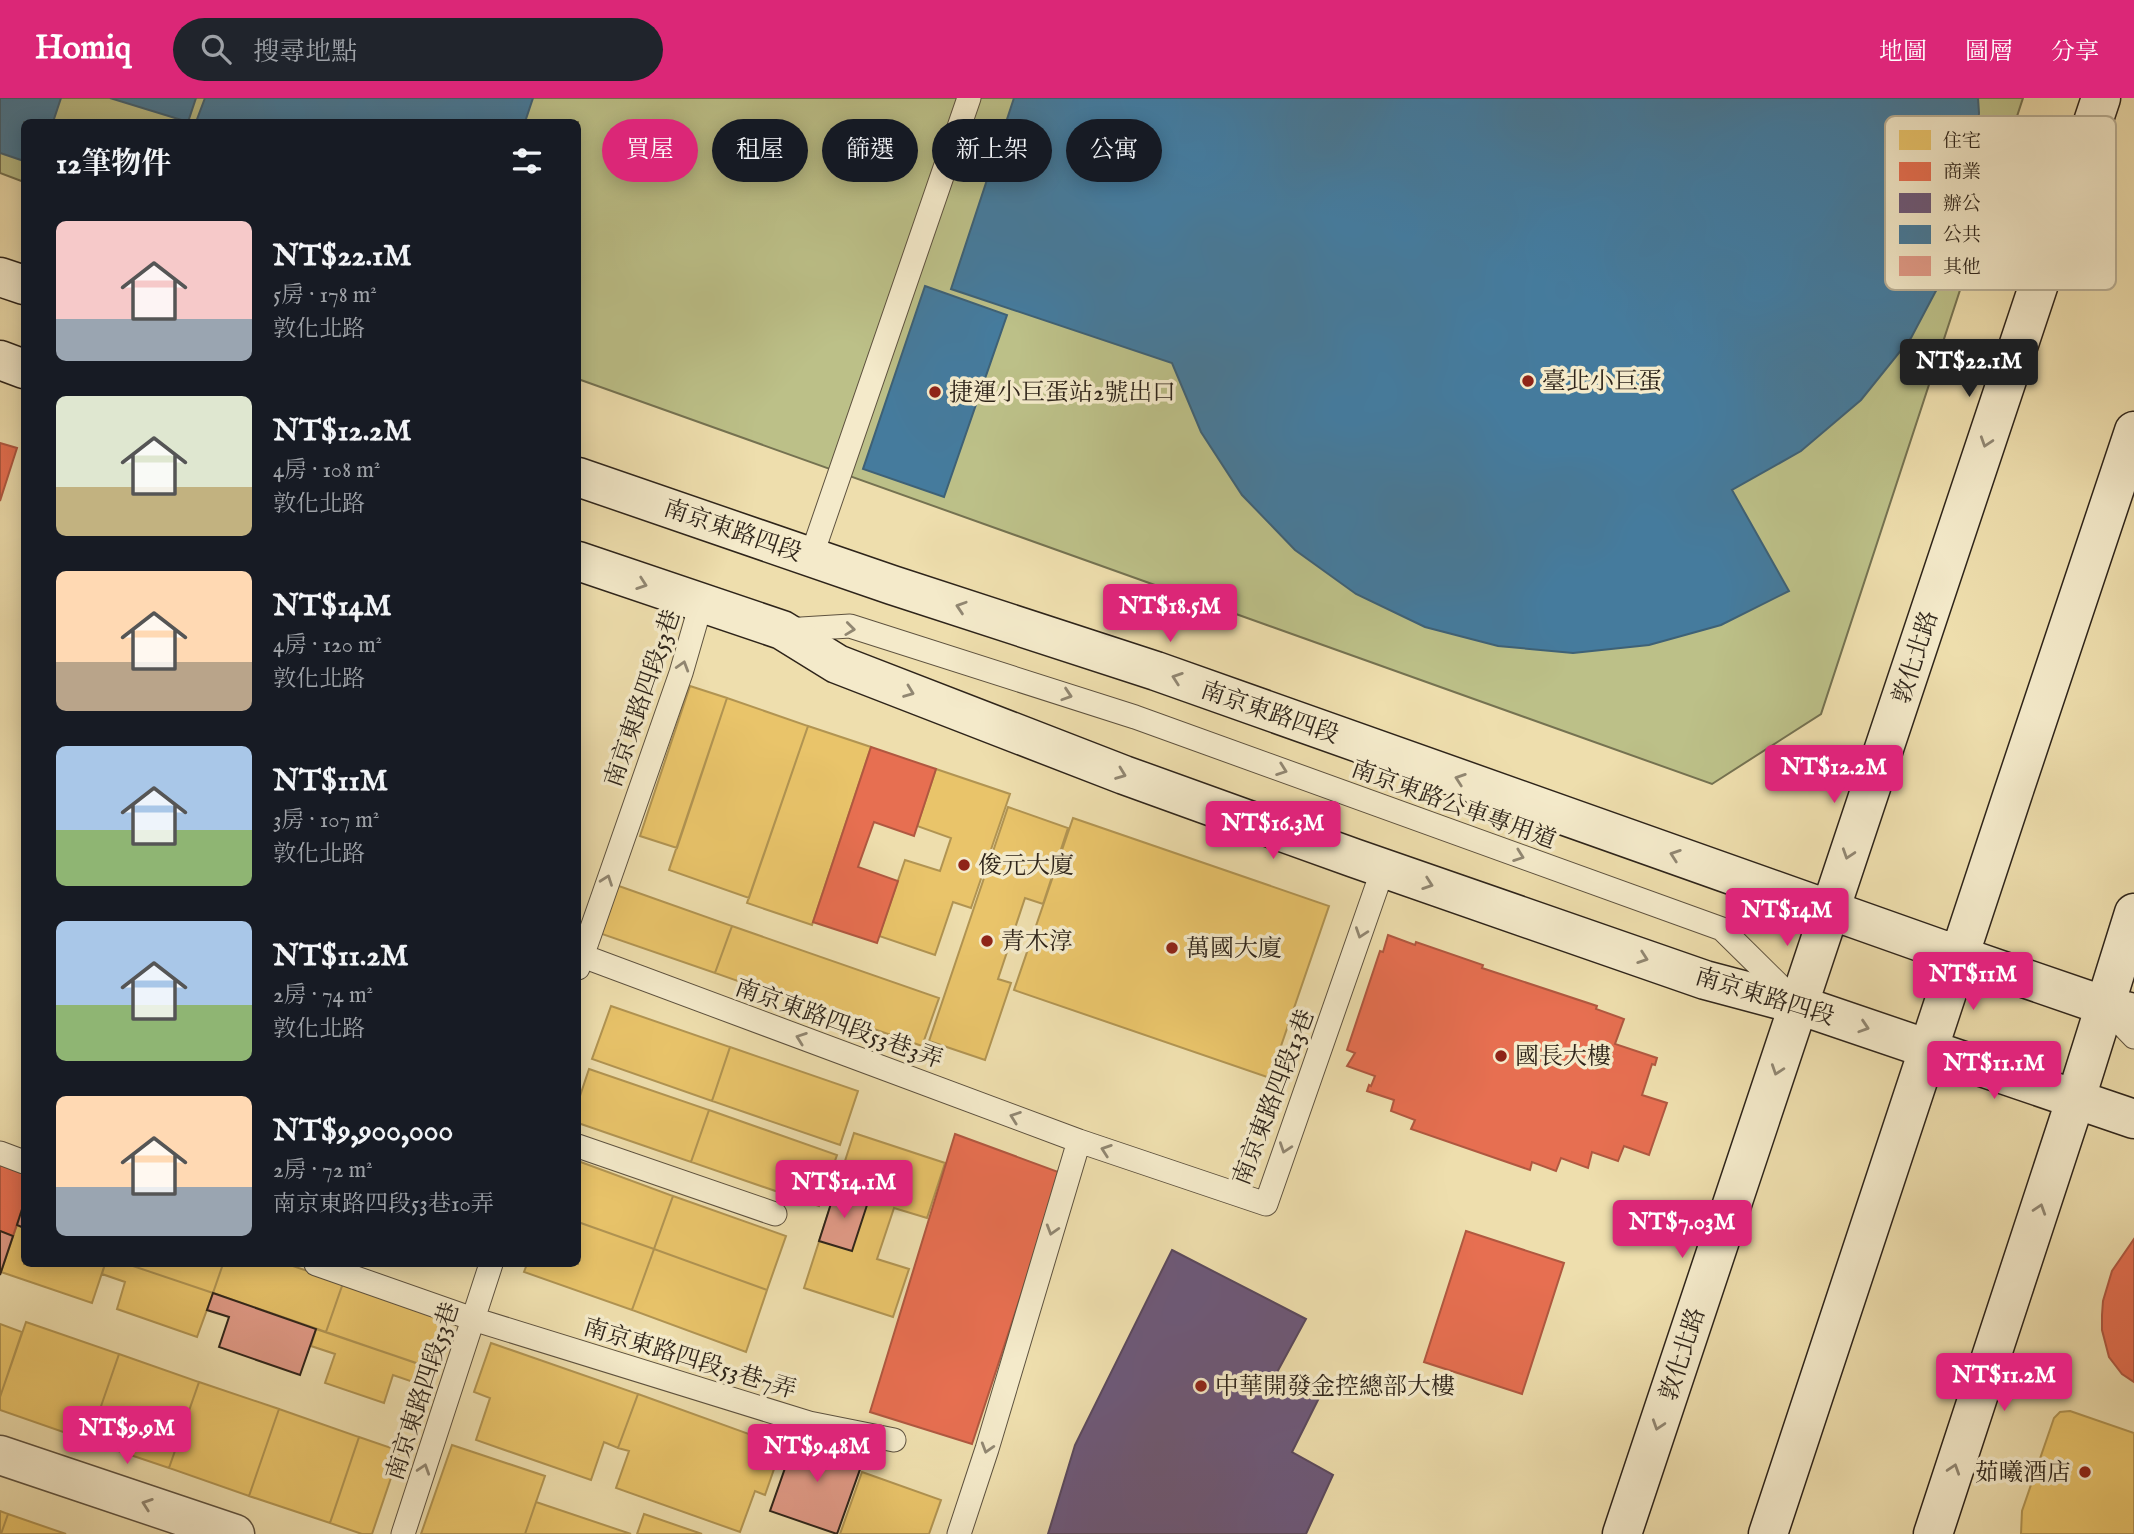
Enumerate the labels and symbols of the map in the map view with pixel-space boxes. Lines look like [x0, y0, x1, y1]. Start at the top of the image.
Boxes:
legend [1885, 116, 2116, 290]
text: 住宅 [1943, 130, 1981, 154]
text: 商業 [1943, 161, 1981, 185]
text: 辦公 [1943, 193, 1981, 217]
text: 公共 [1943, 224, 1981, 248]
text: 其他 [1943, 256, 1981, 280]
pin: NT$22.1M [1897, 340, 2041, 399]
place label: 臺北小巨蛋 [1542, 367, 1662, 398]
marker: 臺北小巨蛋 [1520, 373, 1536, 389]
place label: 捷運小巨蛋站2號出口 [949, 378, 1176, 409]
marker: 捷運小巨蛋站2號出口 [927, 384, 943, 400]
one-way arrow [1980, 435, 1994, 447]
street label: 南京東路四段 [659, 493, 806, 570]
one-way arrow [635, 576, 648, 590]
pin: NT$18.5M [1098, 584, 1242, 644]
one-way arrow [955, 601, 967, 615]
street label: 南京東路四段53巷 [599, 606, 688, 791]
street label: 敦化北路 [1887, 607, 1946, 708]
one-way arrow [844, 621, 856, 636]
one-way arrow [674, 660, 689, 672]
one-way arrow [1171, 673, 1183, 687]
street label: 南京東路四段 [1196, 675, 1343, 752]
one-way arrow [903, 683, 915, 697]
one-way arrow [1061, 687, 1073, 702]
pin: NT$12.2M [1762, 746, 1906, 805]
street label: 南京東路公車專用道 [1347, 754, 1560, 857]
one-way arrow [1275, 762, 1287, 776]
one-way arrow [1115, 766, 1127, 780]
one-way arrow [1455, 773, 1467, 787]
pin: NT$16.3M [1201, 802, 1345, 861]
one-way arrow [1512, 847, 1524, 861]
one-way arrow [1842, 848, 1857, 860]
one-way arrow [1669, 849, 1681, 863]
place label: 俊元大廈 [978, 851, 1074, 882]
marker: 俊元大廈 [956, 857, 972, 873]
one-way arrow [599, 875, 613, 887]
one-way arrow [1421, 876, 1433, 890]
pin: NT$14M [1730, 888, 1844, 948]
place label: 青木淳 [1001, 927, 1073, 958]
one-way arrow [1355, 927, 1369, 939]
marker: 青木淳 [979, 933, 995, 949]
place label: 萬國大廈 [1186, 934, 1282, 965]
marker: 萬國大廈 [1164, 940, 1180, 956]
one-way arrow [1636, 950, 1648, 964]
pin: NT$11M [1916, 953, 2030, 1012]
street label: 南京東路四段 [1691, 962, 1838, 1033]
street label: 南京東路四段53巷3弄 [730, 972, 947, 1076]
street label: 南京東路四段13巷 [1227, 1005, 1322, 1190]
one-way arrow [1857, 1018, 1869, 1033]
one-way arrow [796, 1032, 808, 1046]
place label: 國長大樓 [1515, 1042, 1611, 1073]
pin: NT$11.1M [1922, 1042, 2066, 1101]
marker: 國長大樓 [1493, 1048, 1509, 1064]
one-way arrow [1771, 1063, 1785, 1075]
one-way arrow [1009, 1111, 1021, 1125]
one-way arrow [1280, 1141, 1294, 1153]
one-way arrow [1101, 1144, 1113, 1158]
pin: NT$14.1M [772, 1160, 916, 1220]
pin: NT$7.03M [1610, 1200, 1754, 1260]
one-way arrow [2032, 1203, 2046, 1215]
one-way arrow [1046, 1223, 1061, 1235]
street label: 南京東路四段53巷 [380, 1298, 467, 1485]
street label: 敦化北路 [1654, 1304, 1713, 1405]
street label: 南京東路四段53巷7弄 [579, 1312, 800, 1407]
pin: NT$11.2M [1932, 1354, 2076, 1413]
place label: 中華開發金控總部大樓 [1215, 1372, 1455, 1403]
marker: 中華開發金控總部大樓 [1193, 1378, 1209, 1394]
pin: NT$9.9M [62, 1406, 192, 1466]
one-way arrow [1652, 1419, 1667, 1431]
pin: NT$9.48M [745, 1424, 889, 1484]
one-way arrow [981, 1441, 996, 1453]
place label: 茹曦酒店 [1975, 1458, 2071, 1489]
one-way arrow [416, 1463, 431, 1475]
one-way arrow [1946, 1464, 1961, 1476]
marker: 茹曦酒店 [2077, 1464, 2093, 1480]
one-way arrow [141, 1498, 153, 1512]

